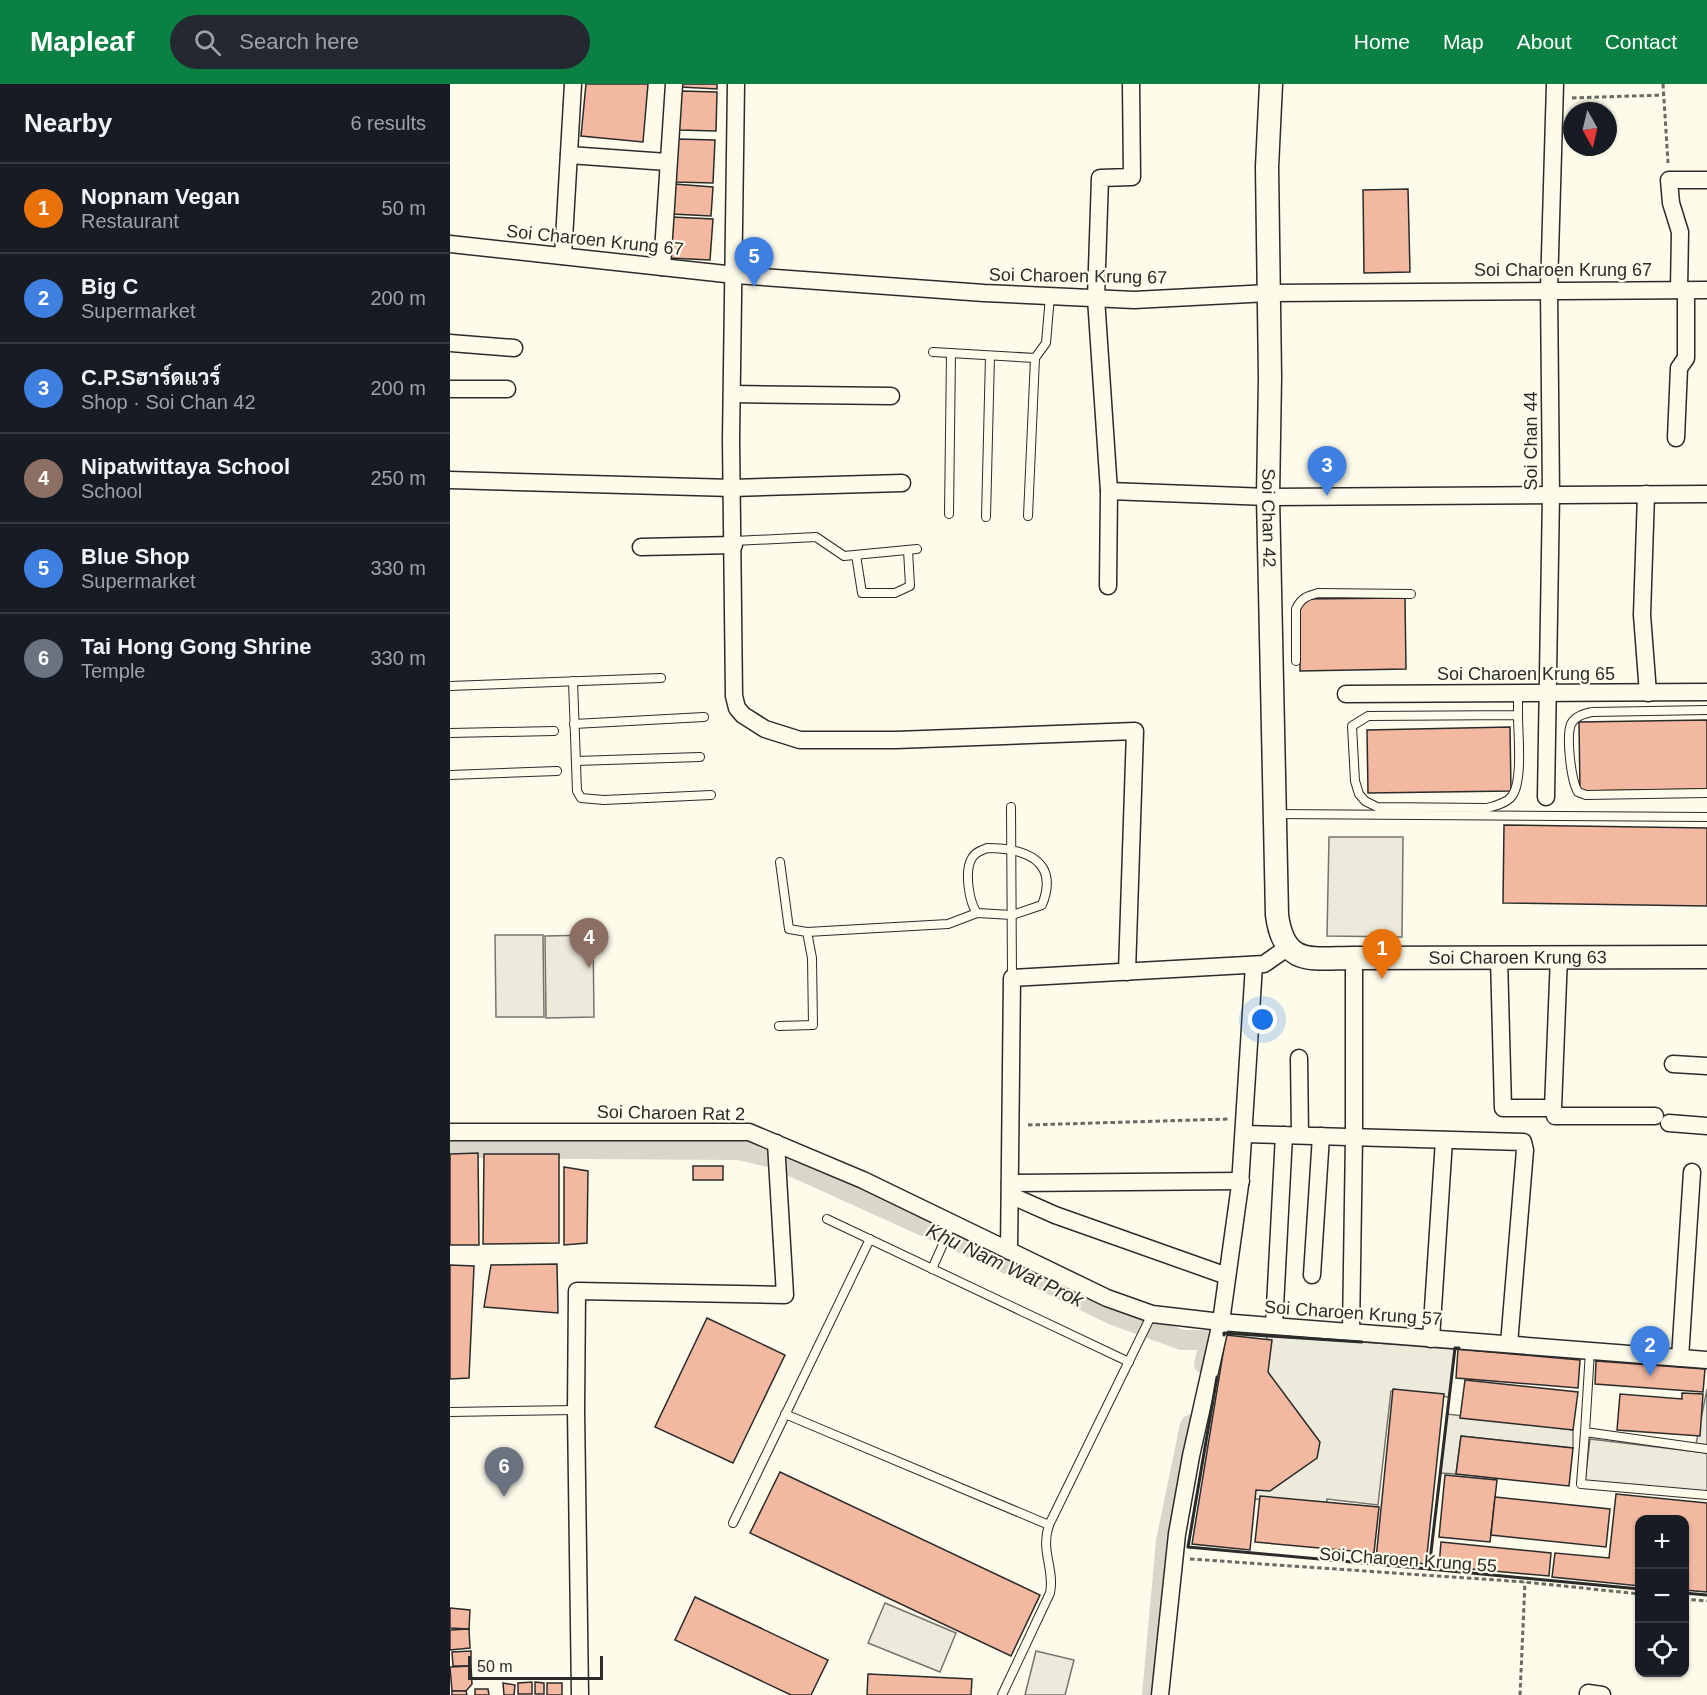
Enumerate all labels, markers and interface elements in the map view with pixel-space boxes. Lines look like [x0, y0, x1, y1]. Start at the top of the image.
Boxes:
search box [170, 15, 590, 69]
text: Mapleaf [30, 26, 134, 57]
icon: search [191, 26, 224, 59]
text: Search here [239, 29, 359, 54]
text: Home [1354, 30, 1410, 53]
text: Map [1443, 30, 1484, 53]
text: About [1517, 30, 1572, 53]
text: Contact [1605, 30, 1677, 53]
north arrow [1563, 102, 1617, 156]
text: Nearby [24, 108, 112, 138]
text: 6 results [350, 112, 426, 134]
text: Nopnam Vegan [81, 184, 240, 209]
text: 1 [38, 197, 49, 219]
text: 50 m [382, 197, 426, 219]
text: Restaurant [81, 210, 179, 232]
street label: Soi Charoen Krung 67 [505, 221, 685, 259]
pin: 5 [734, 238, 774, 287]
street label: Soi Charoen Krung 67 [1474, 260, 1652, 280]
street label: Soi Charoen Krung 67 [989, 264, 1167, 288]
text: Big C [81, 274, 138, 299]
text: 2 [38, 287, 49, 309]
text: 200 m [370, 287, 426, 309]
text: Supermarket [81, 300, 196, 322]
text: C.P.Sฮาร์ดแวร์ [81, 365, 220, 390]
text: 3 [38, 377, 49, 399]
text: 200 m [370, 377, 426, 399]
text: Shop · Soi Chan 42 [81, 391, 256, 413]
street label: Soi Chan 44 [1521, 391, 1541, 491]
pin: 3 [1308, 446, 1346, 496]
text: Nipatwittaya School [81, 454, 290, 479]
text: 4 [38, 467, 49, 489]
text: 250 m [370, 467, 426, 489]
street label: Soi Chan 42 [1258, 468, 1280, 568]
text: School [81, 480, 142, 502]
text: Blue Shop [81, 544, 190, 569]
text: 5 [38, 557, 49, 579]
text: 330 m [370, 557, 426, 579]
text: Supermarket [81, 570, 196, 592]
text: Tai Hong Gong Shrine [81, 634, 312, 659]
text: 6 [38, 647, 49, 669]
text: 330 m [370, 647, 426, 669]
text: Temple [81, 660, 145, 682]
street label: Soi Charoen Krung 65 [1437, 664, 1615, 684]
pin: 4 [570, 918, 608, 968]
pin: 1 [1362, 930, 1402, 979]
street label: Soi Charoen Krung 63 [1429, 947, 1607, 968]
your location [1248, 1005, 1277, 1034]
street label: Soi Charoen Rat 2 [597, 1102, 745, 1124]
water label: Khu Nam Wat Prok [923, 1219, 1088, 1311]
street label: Soi Charoen Krung 57 [1263, 1297, 1443, 1329]
pin: 2 [1630, 1326, 1670, 1376]
pin: 6 [484, 1448, 524, 1497]
map controls [1635, 1515, 1689, 1677]
button: + [1635, 1515, 1689, 1569]
street label: Soi Charoen Krung 55 [1318, 1544, 1498, 1576]
button: − [1635, 1569, 1689, 1623]
button: locate [1635, 1623, 1689, 1677]
scale bar [468, 1653, 603, 1680]
text: 50 m [477, 1658, 513, 1675]

